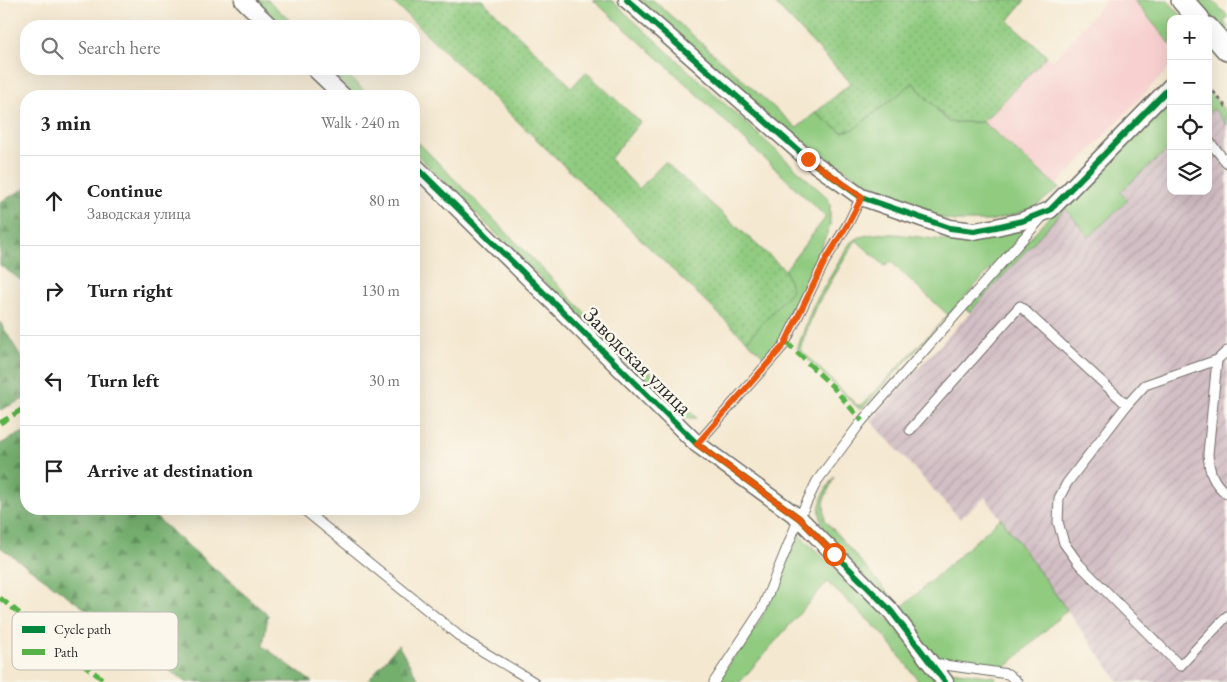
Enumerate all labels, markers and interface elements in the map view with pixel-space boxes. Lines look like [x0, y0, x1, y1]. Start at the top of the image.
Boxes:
map controls [1167, 15, 1212, 195]
button: + [1167, 15, 1212, 60]
search box [20, 20, 420, 75]
icon: search [38, 34, 66, 62]
text: Search here [78, 35, 160, 60]
button: − [1167, 60, 1212, 105]
button: locate [1167, 105, 1212, 150]
text: 3 min [40, 109, 91, 136]
text: Walk · 240 m [321, 112, 400, 133]
route end [797, 148, 820, 171]
button: layers [1167, 150, 1212, 195]
text: Continue [87, 178, 162, 203]
icon: ahead [40, 187, 68, 215]
text: 80 m [369, 190, 400, 211]
text: Заводская улица [87, 203, 191, 224]
icon: right [40, 277, 68, 305]
text: Turn right [87, 278, 173, 303]
text: 130 m [361, 280, 400, 301]
street label: Заводская улица [577, 300, 699, 422]
icon: left [40, 367, 68, 395]
text: Turn left [87, 368, 159, 393]
text: 30 m [369, 370, 400, 391]
icon: arrive [40, 457, 68, 485]
text: Arrive at destination [87, 458, 253, 483]
route start [823, 543, 846, 566]
legend [12, 612, 178, 670]
text: Cycle path [54, 620, 111, 638]
text: Path [54, 643, 78, 661]

